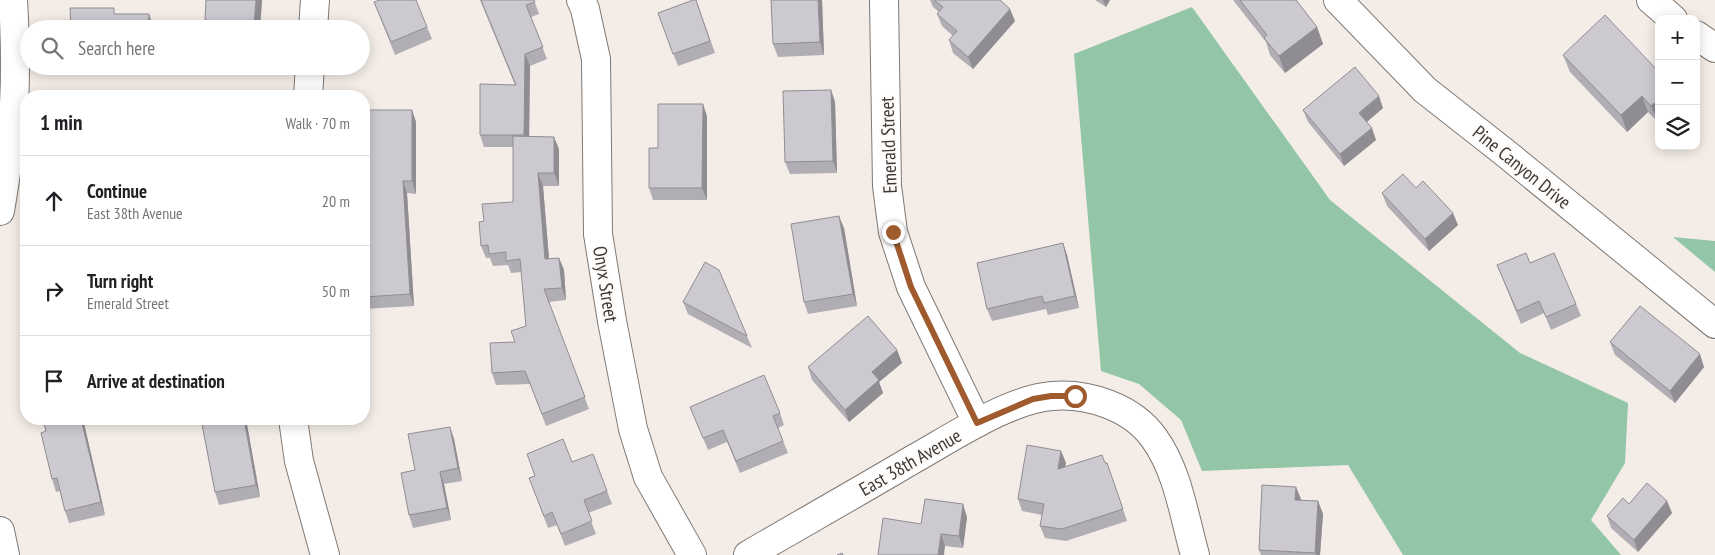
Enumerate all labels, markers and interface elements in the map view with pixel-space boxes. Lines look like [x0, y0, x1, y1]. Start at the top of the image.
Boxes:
map controls [1655, 15, 1700, 150]
button: + [1655, 15, 1700, 60]
search box [20, 20, 370, 75]
icon: search [38, 34, 66, 62]
text: Search here [78, 36, 155, 60]
button: − [1655, 60, 1700, 105]
street label: Emerald Street [874, 95, 902, 194]
button: layers [1655, 105, 1700, 150]
text: 1 min [40, 109, 82, 136]
text: Walk · 70 m [285, 113, 350, 133]
street label: Pine Canyon Drive [1468, 120, 1576, 214]
text: Continue [87, 179, 147, 203]
icon: ahead [40, 187, 68, 215]
text: 20 m [322, 191, 350, 211]
text: East 38th Avenue [87, 203, 183, 223]
route end [882, 221, 905, 244]
street label: Onyx Street [588, 244, 624, 324]
text: Turn right [87, 269, 153, 293]
icon: right [40, 277, 68, 305]
text: 50 m [322, 281, 350, 301]
text: Emerald Street [87, 293, 169, 313]
icon: arrive [40, 367, 68, 395]
text: Arrive at destination [87, 369, 225, 393]
route start [1064, 385, 1087, 408]
street label: East 38th Avenue [855, 423, 965, 501]

